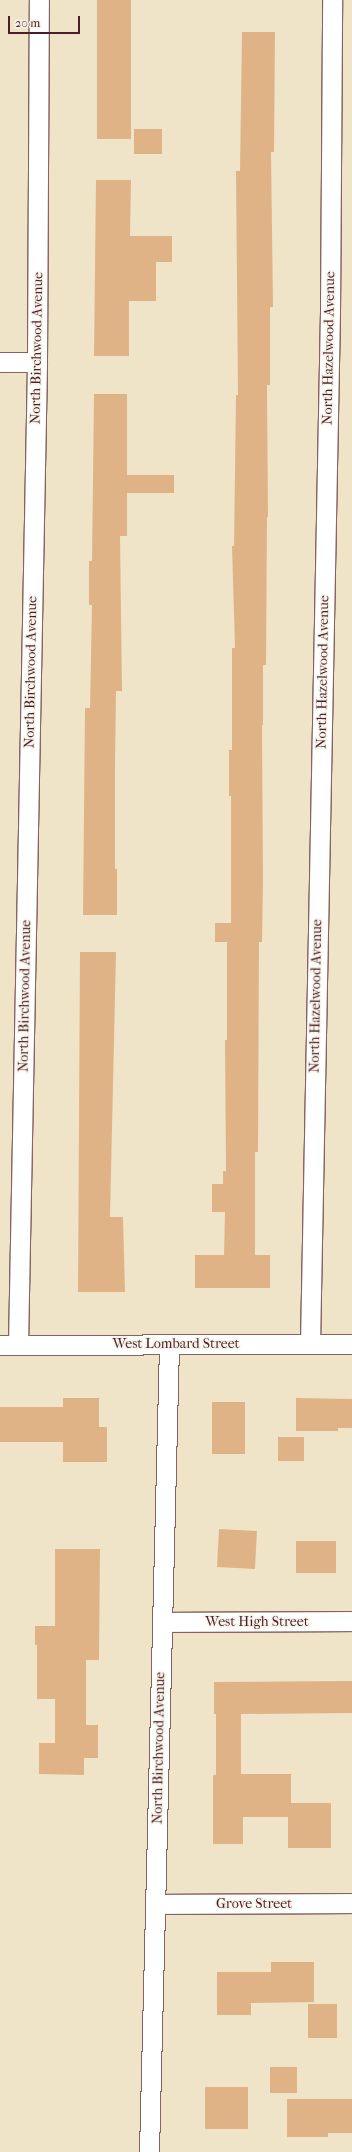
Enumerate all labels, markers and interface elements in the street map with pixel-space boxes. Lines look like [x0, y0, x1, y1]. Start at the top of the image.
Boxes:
scale bar [10, 8, 82, 34]
text: 20 m [15, 16, 40, 30]
street label: North Hazelwood Avenue [319, 271, 339, 425]
street label: North Birchwood Avenue [27, 272, 47, 424]
street label: North Hazelwood Avenue [313, 595, 333, 749]
street label: North Birchwood Avenue [21, 596, 41, 748]
street label: North Hazelwood Avenue [306, 919, 326, 1073]
street label: North Birchwood Avenue [15, 920, 35, 1072]
street label: West Lombard Street [112, 1336, 240, 1352]
street label: West High Street [205, 1614, 309, 1630]
street label: North Birchwood Avenue [149, 1672, 169, 1824]
street label: Grove Street [216, 1896, 292, 1912]

